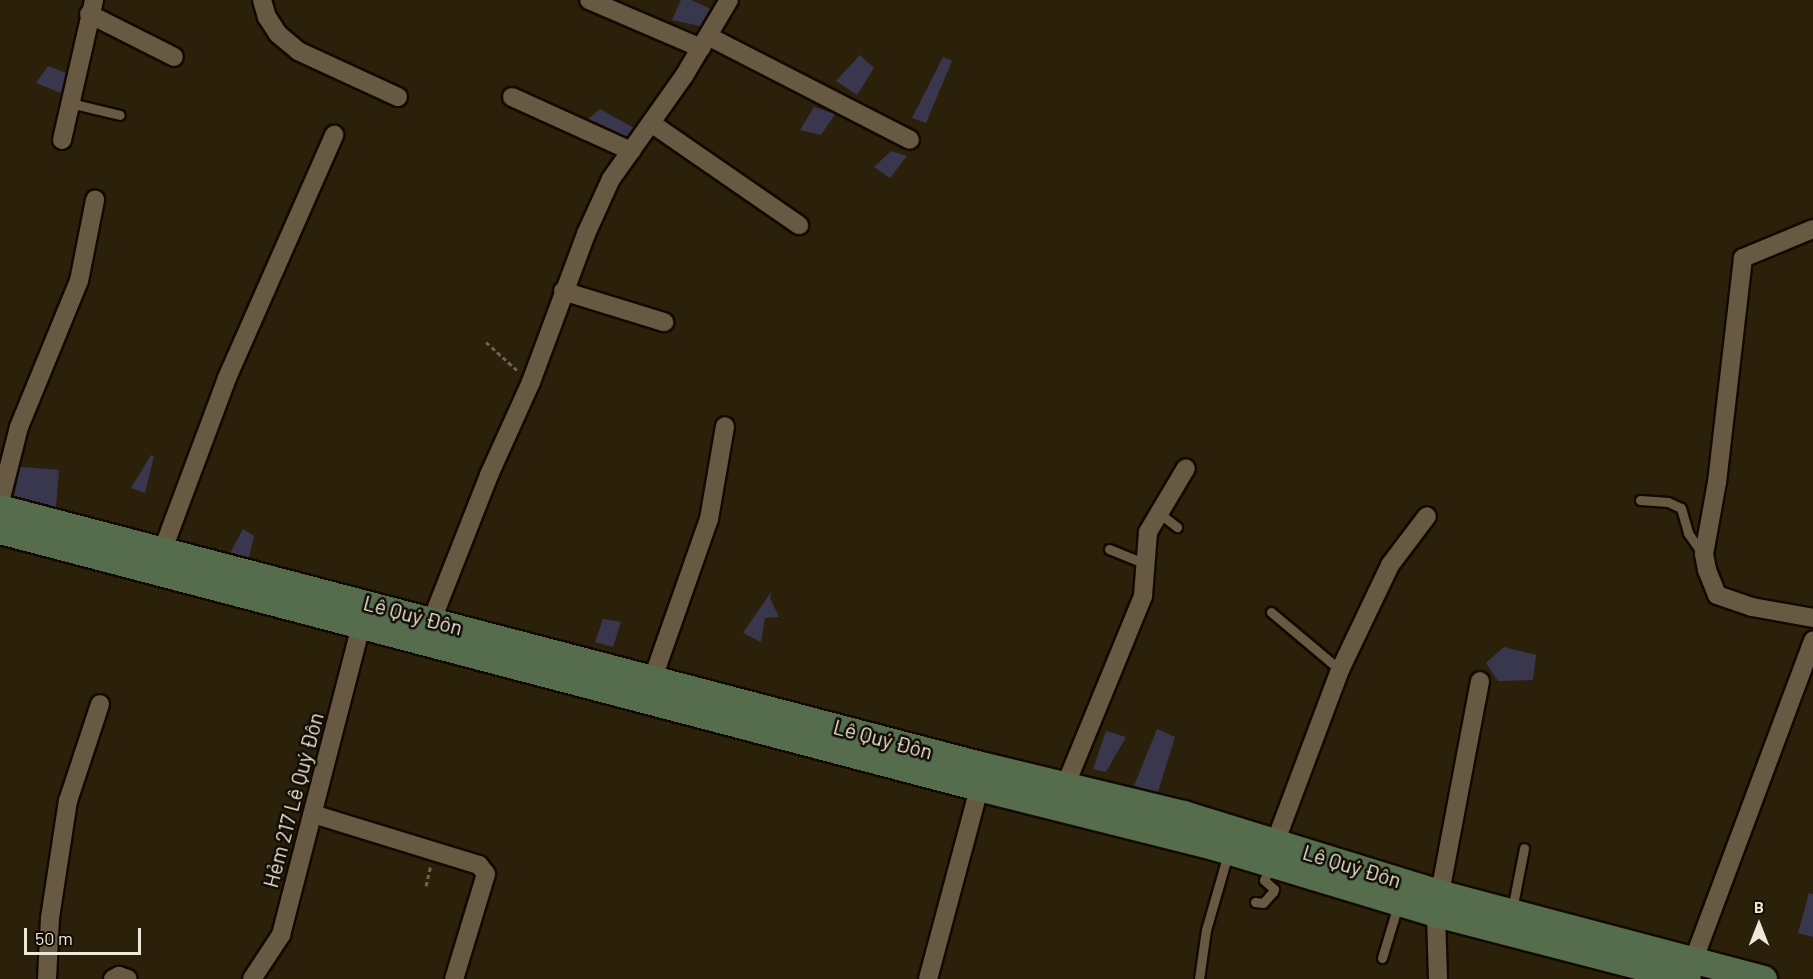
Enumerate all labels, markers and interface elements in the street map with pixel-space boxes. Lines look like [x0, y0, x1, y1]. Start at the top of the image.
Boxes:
street label: Lê Quý Đôn [361, 590, 465, 640]
street label: Hẻm 217 Lê Quý Đôn [257, 710, 329, 890]
street label: Lê Quý Đôn [831, 714, 935, 764]
street label: Lê Quý Đôn [1300, 839, 1404, 893]
north arrow [1729, 895, 1789, 955]
text: B [1754, 897, 1764, 916]
scale bar [27, 916, 144, 954]
text: 50 m [35, 927, 73, 949]

